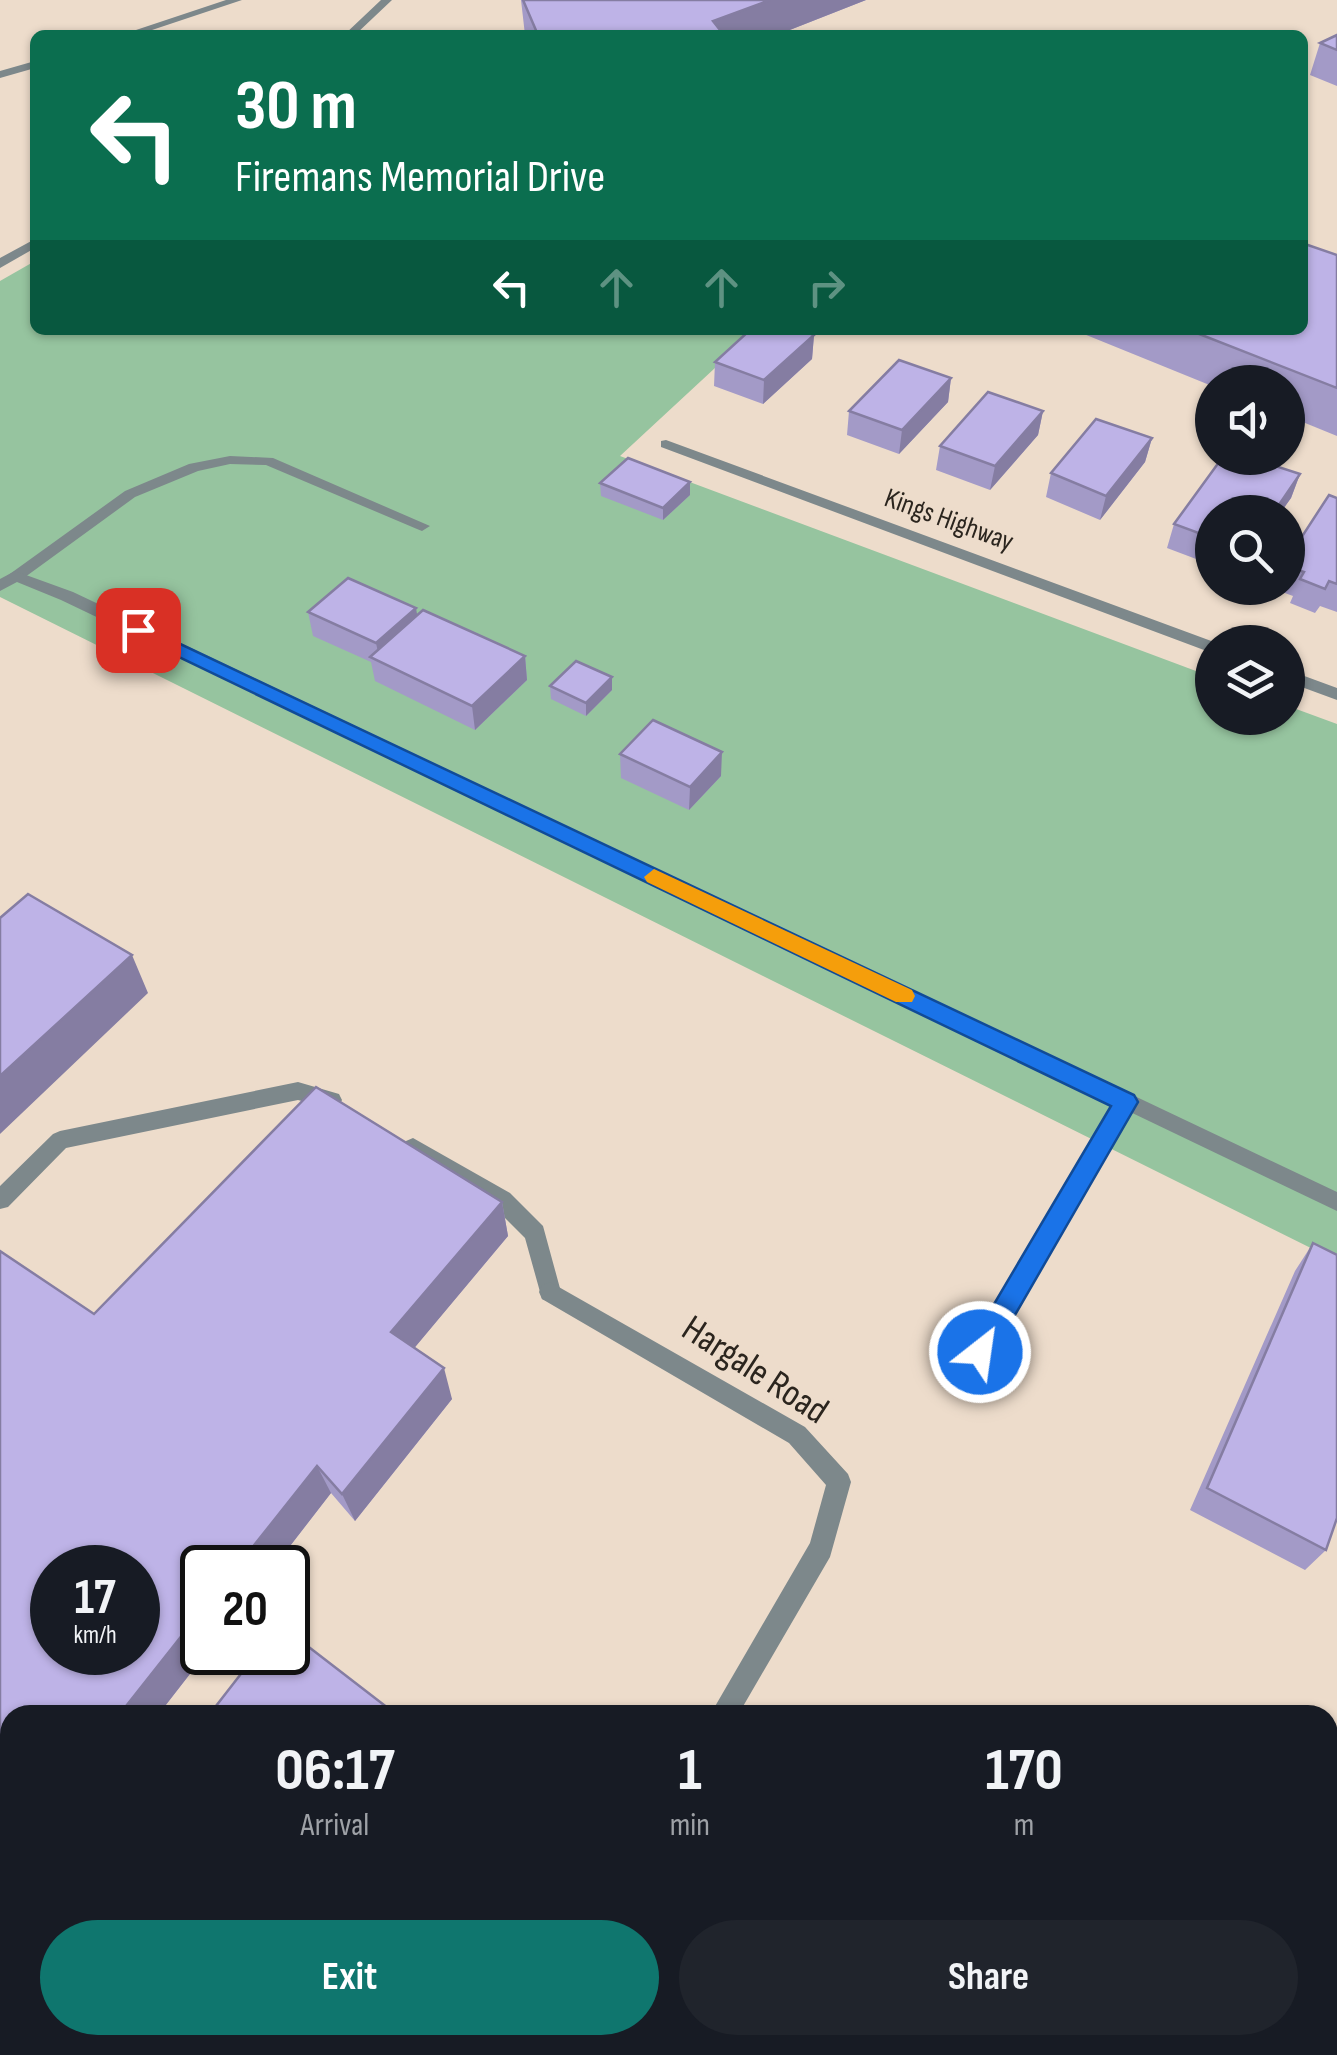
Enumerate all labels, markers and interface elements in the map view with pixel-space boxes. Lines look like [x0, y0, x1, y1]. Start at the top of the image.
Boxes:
text: 30 m [235, 65, 357, 149]
icon: left [70, 70, 200, 200]
text: Firemans Memorial Drive [235, 150, 605, 205]
icon: left [484, 260, 539, 315]
icon: ahead [589, 260, 644, 315]
icon: ahead [694, 260, 749, 315]
icon: right [799, 260, 854, 315]
map controls [1195, 365, 1305, 735]
button: sound [1195, 365, 1305, 475]
street label: Kings Highway [880, 481, 1018, 559]
button: search [1195, 495, 1305, 605]
pin [96, 588, 181, 673]
icon: arrive [111, 603, 166, 658]
button: layers [1195, 625, 1305, 735]
position arrow [928, 1300, 1032, 1404]
street label: Hargale Road [674, 1306, 836, 1434]
speed limit sign: 20 [180, 1545, 310, 1675]
text: 17 [74, 1568, 116, 1628]
text: km/h [73, 1620, 117, 1651]
text: 06:17 [275, 1735, 395, 1807]
text: 1 [678, 1735, 702, 1807]
text: 170 [985, 1735, 1063, 1807]
text: Arrival [301, 1806, 369, 1845]
text: min [670, 1806, 710, 1845]
text: m [1014, 1806, 1034, 1845]
button: Exit [40, 1920, 659, 2035]
button: Share [679, 1920, 1298, 2035]

